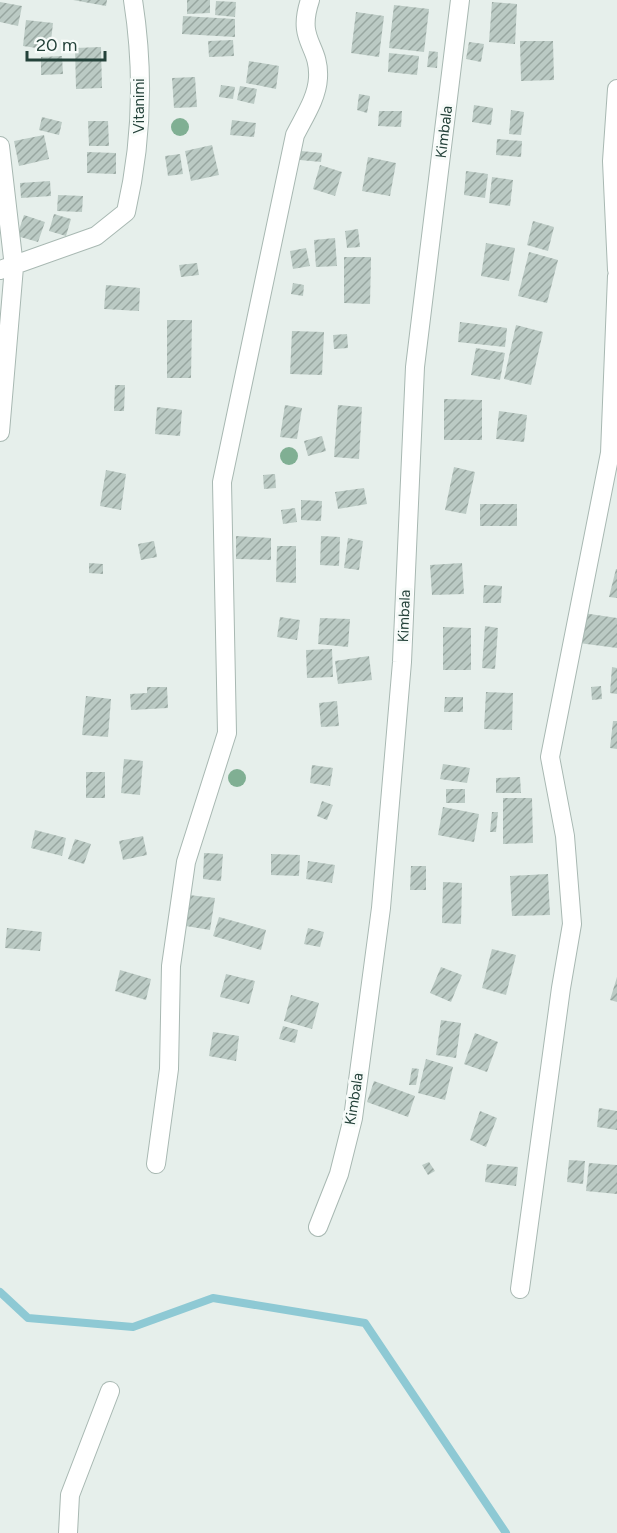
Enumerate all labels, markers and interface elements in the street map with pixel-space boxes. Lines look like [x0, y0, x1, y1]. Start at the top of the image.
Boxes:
scale bar [27, 24, 105, 62]
text: 20 m [36, 34, 77, 56]
street label: Vitanimi [130, 78, 148, 134]
street label: Kimbala [432, 105, 456, 159]
street label: Kimbala [394, 589, 414, 643]
street label: Kimbala [341, 1072, 367, 1126]

